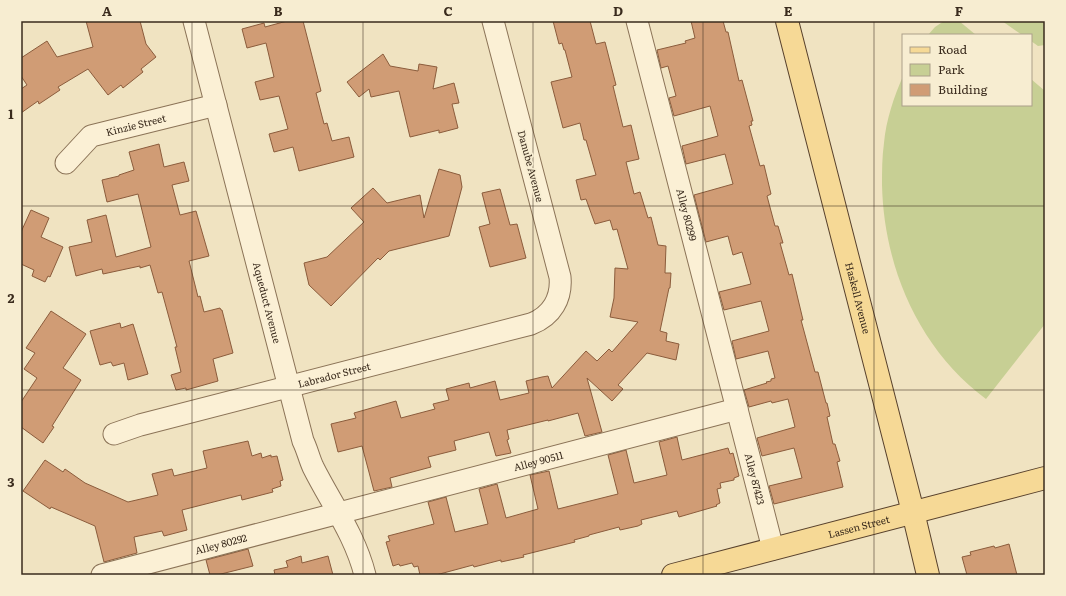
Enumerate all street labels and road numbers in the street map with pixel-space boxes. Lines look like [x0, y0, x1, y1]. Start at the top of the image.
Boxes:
street label: Kinzie Street [104, 110, 167, 139]
street label: Danube Avenue [515, 128, 548, 203]
street label: Alley 80299 [673, 187, 701, 242]
street label: Aqueduct Avenue [250, 260, 285, 345]
street label: Haskell Avenue [842, 261, 875, 335]
street label: Labrador Street [296, 358, 372, 391]
street label: Alley 90511 [512, 447, 565, 474]
street label: Alley 87423 [742, 452, 769, 506]
street label: Lassen Street [826, 511, 891, 541]
street label: Alley 80292 [193, 529, 249, 557]

